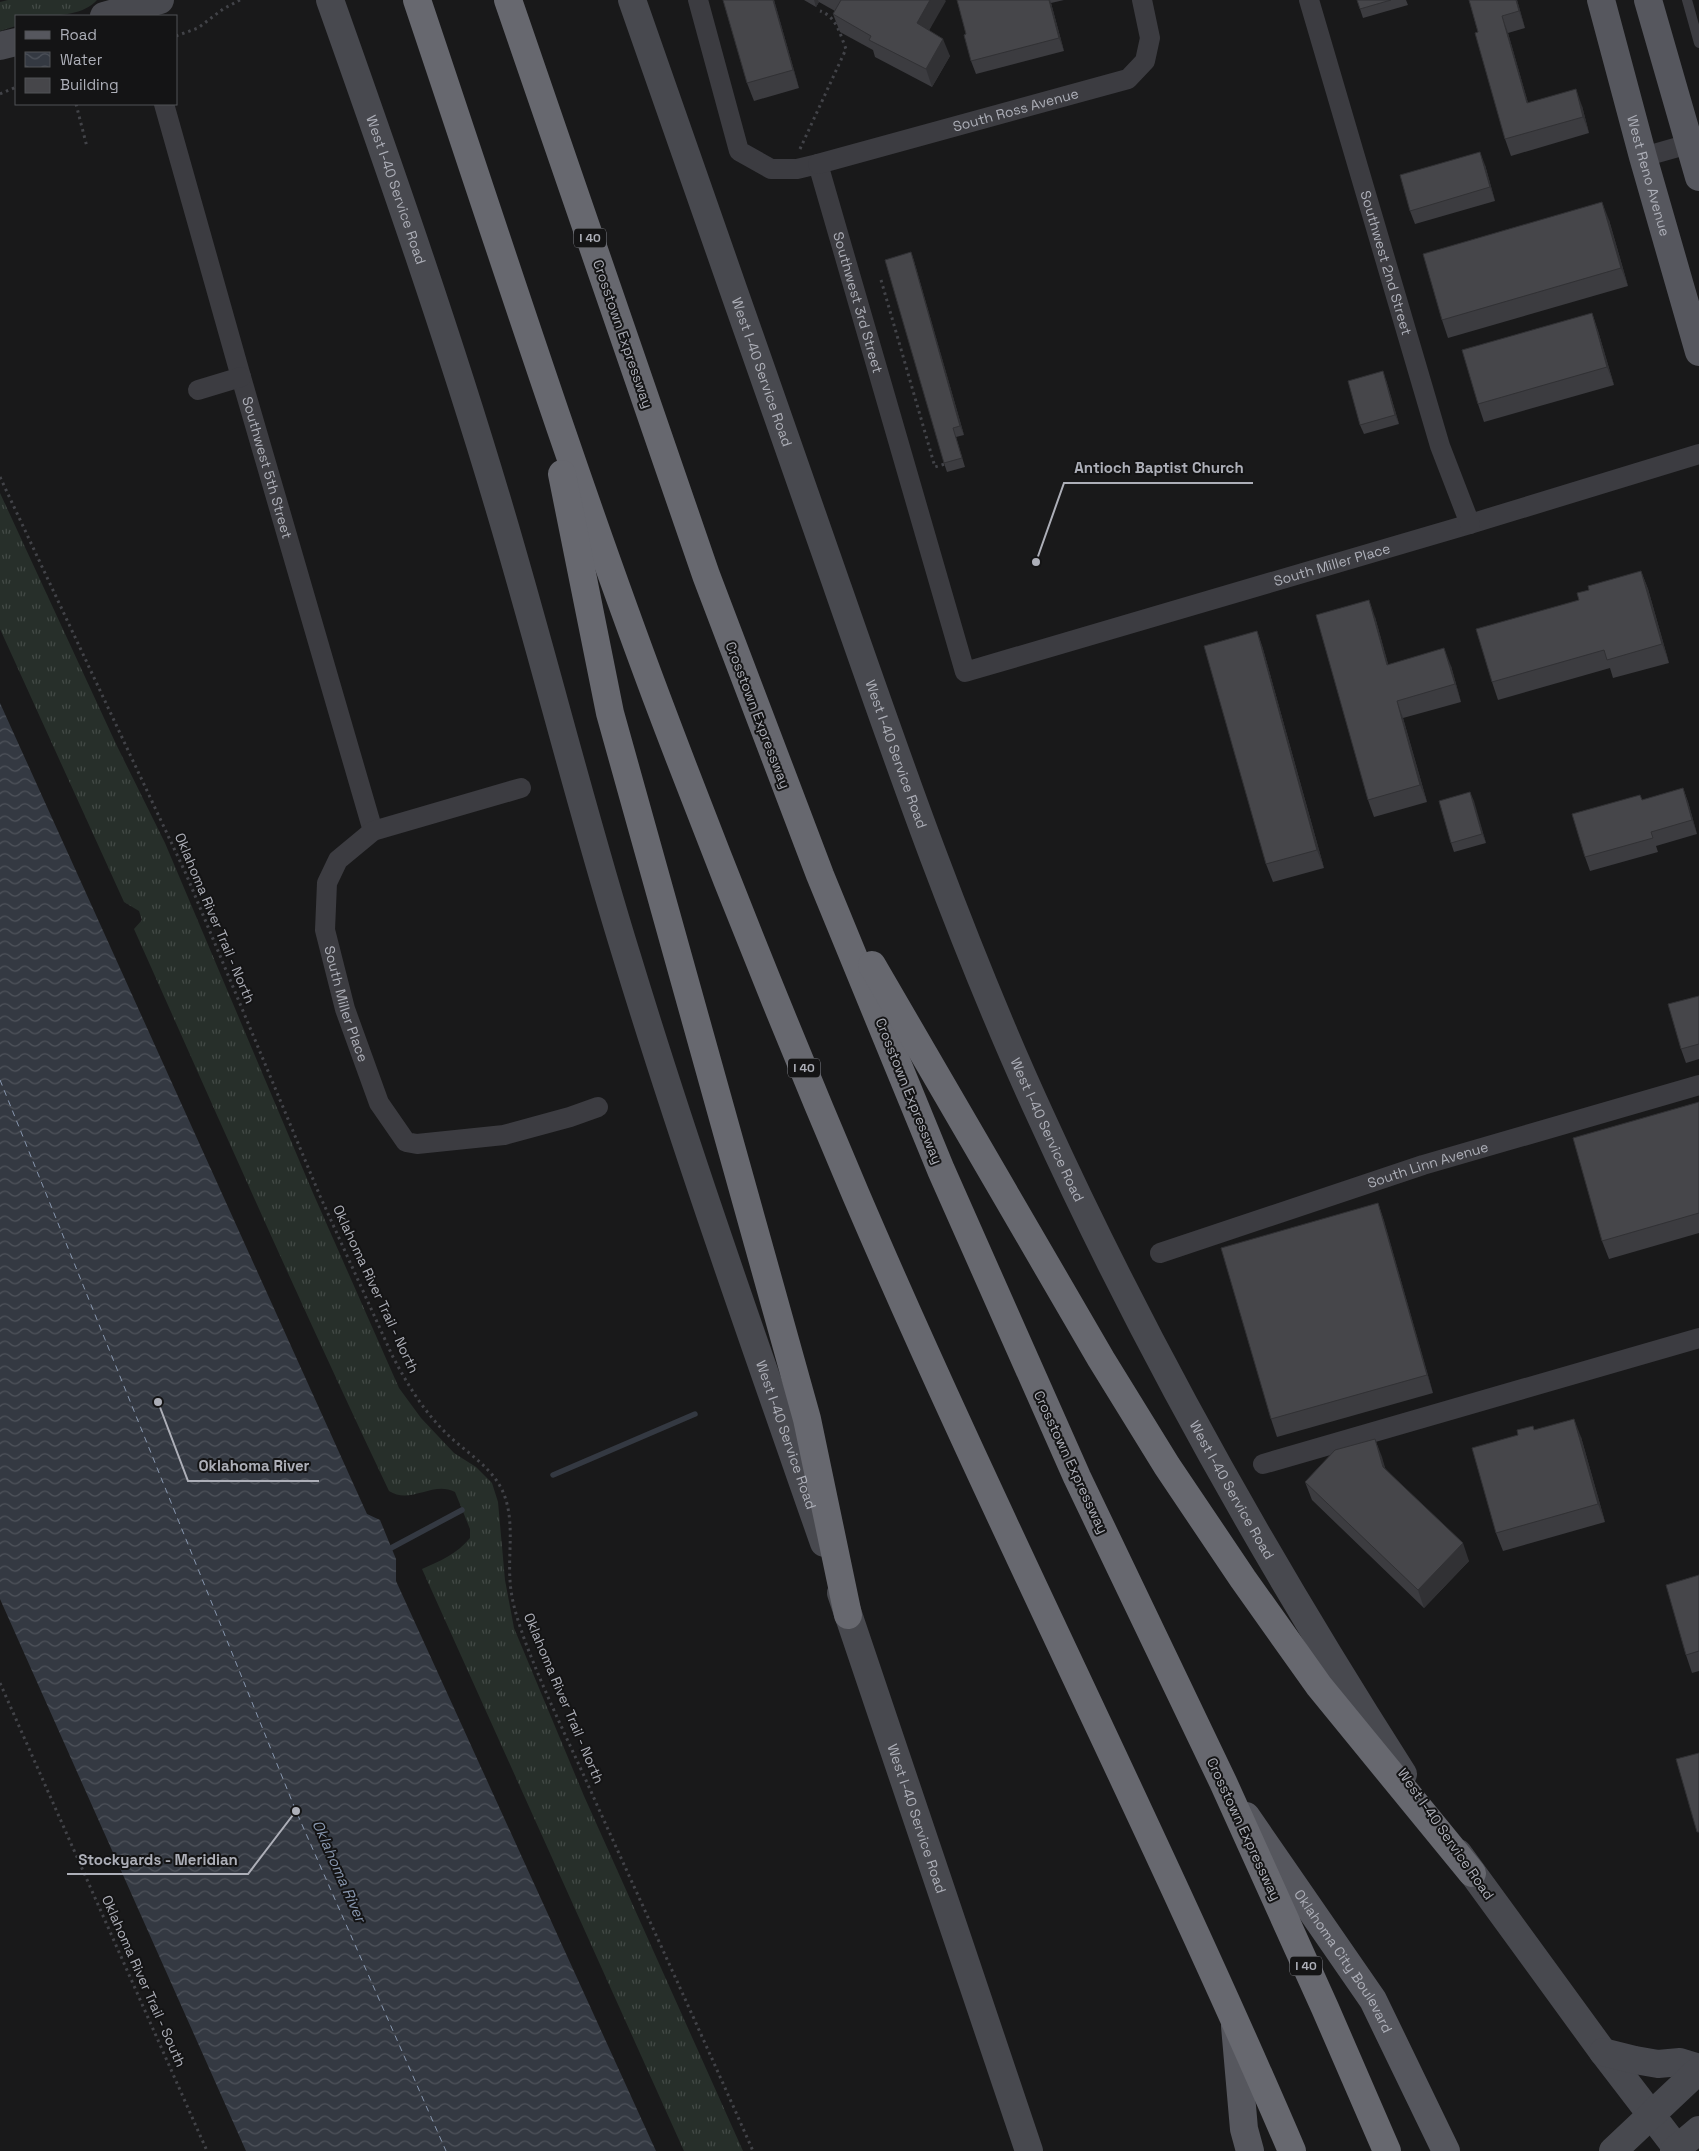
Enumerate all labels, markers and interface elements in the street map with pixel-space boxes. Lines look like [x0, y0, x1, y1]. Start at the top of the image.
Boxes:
legend [15, 15, 178, 105]
text: Road [60, 25, 97, 44]
text: Water [60, 50, 103, 69]
text: Building [60, 75, 119, 94]
street label: South Ross Avenue [951, 84, 1081, 136]
street label: West I-40 Service Road [362, 113, 430, 267]
street label: West Reno Avenue [1623, 113, 1674, 238]
street label: Southwest 2nd Street [1356, 188, 1416, 337]
road number: I 40 [574, 228, 606, 248]
street label: Southwest 3rd Street [829, 230, 887, 375]
street label: Crosstown Expressway [589, 257, 657, 411]
street label: West I-40 Service Road [728, 295, 796, 449]
street label: Southwest 5th Street [238, 394, 297, 541]
callout: Antioch Baptist Church [1064, 453, 1253, 483]
text: Antioch Baptist Church [1074, 458, 1244, 477]
street label: South Miller Place [1272, 539, 1392, 590]
street label: Crosstown Expressway [722, 639, 794, 791]
street label: West I-40 Service Road [861, 677, 931, 831]
street label: Oklahoma River Trail - North [171, 830, 259, 1006]
street label: South Miller Place [320, 944, 372, 1064]
street label: Crosstown Expressway [871, 1015, 947, 1167]
street label: West I-40 Service Road [1007, 1055, 1088, 1205]
road number: I 40 [788, 1058, 820, 1078]
street label: South Linn Avenue [1365, 1138, 1490, 1192]
street label: Oklahoma River Trail - North [329, 1202, 423, 1376]
street label: West I-40 Service Road [752, 1358, 821, 1512]
street label: Crosstown Expressway [1030, 1387, 1112, 1537]
street label: West I-40 Service Road [1186, 1417, 1278, 1563]
callout: Oklahoma River [188, 1451, 319, 1481]
text: Oklahoma River [198, 1456, 310, 1475]
street label: Oklahoma River Trail - North [520, 1610, 608, 1786]
street label: West I-40 Service Road [883, 1741, 951, 1896]
street label: Crosstown Expressway [1203, 1754, 1285, 1904]
street label: West I-40 Service Road [1394, 1765, 1498, 1903]
water label: Oklahoma River [308, 1817, 371, 1926]
callout: Stockyards - Meridian [67, 1844, 248, 1874]
text: Stockyards - Meridian [78, 1850, 238, 1869]
street label: Oklahoma City Boulevard [1290, 1886, 1396, 2036]
street label: Oklahoma River Trail - South [98, 1892, 190, 2070]
road number: I 40 [1290, 1956, 1322, 1975]

